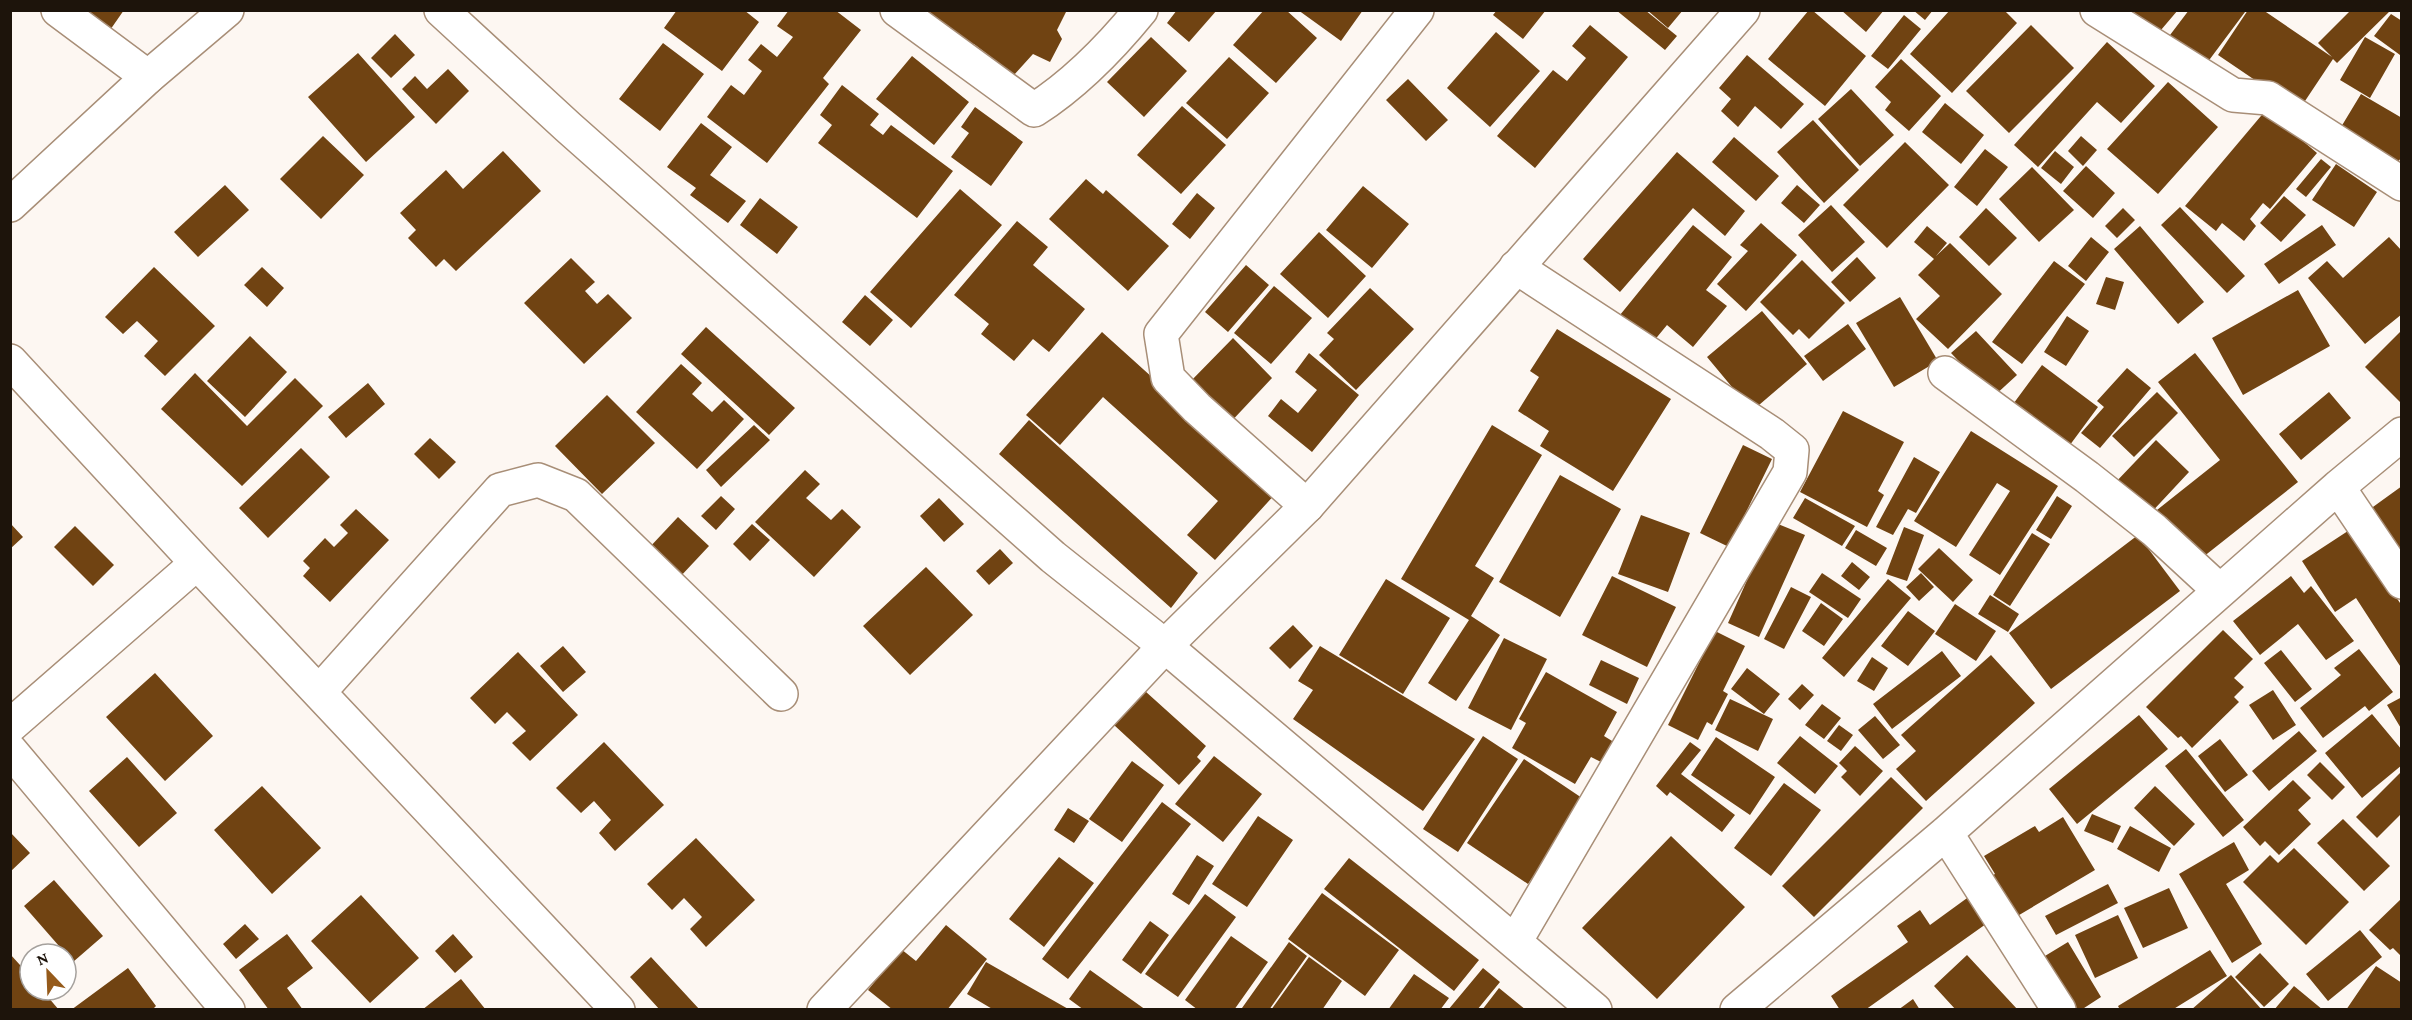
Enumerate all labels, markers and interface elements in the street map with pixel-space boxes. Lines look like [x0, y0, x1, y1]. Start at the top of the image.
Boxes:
north arrow [18, 942, 78, 1002]
text: N [34, 949, 51, 969]

